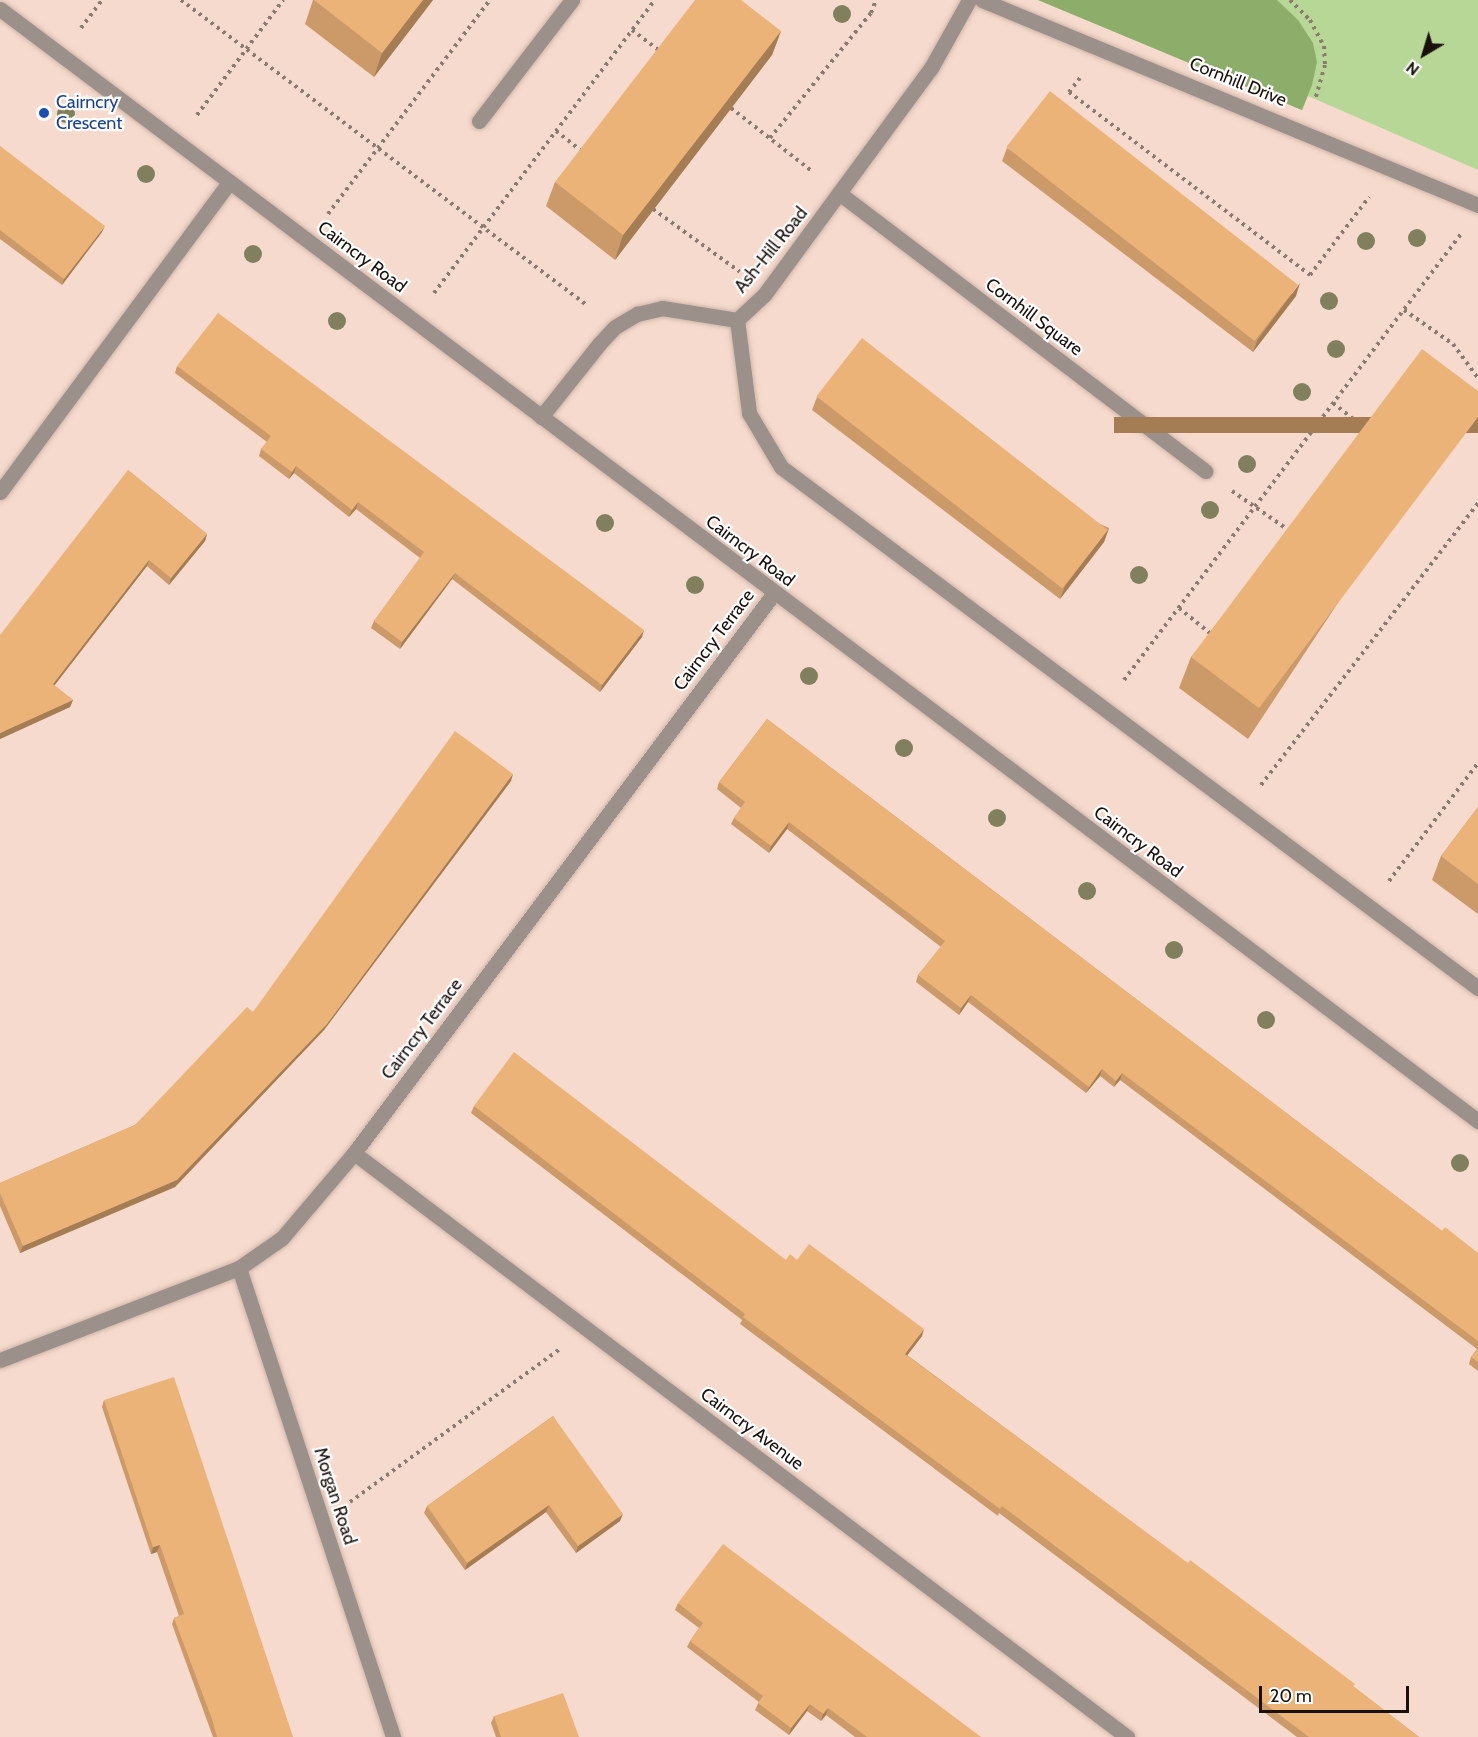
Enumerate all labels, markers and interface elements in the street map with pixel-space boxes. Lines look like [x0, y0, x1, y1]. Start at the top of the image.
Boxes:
north arrow [1394, 24, 1454, 84]
street label: Cornhill Drive [1186, 53, 1290, 111]
text: N [1402, 58, 1423, 80]
place label: Cairncry Crescent [56, 92, 122, 134]
marker: Cairncry Crescent [37, 106, 51, 120]
street label: Ash-Hill Road [730, 203, 812, 297]
street label: Cairncry Road [313, 217, 411, 297]
street label: Cornhill Square [981, 274, 1087, 360]
street label: Cairncry Road [701, 511, 799, 591]
street label: Cairncry Terrace [669, 585, 759, 695]
street label: Cairncry Road [1089, 802, 1187, 882]
street label: Cairncry Terrace [377, 974, 467, 1084]
street label: Cairncry Avenue [696, 1383, 808, 1475]
street label: Morgan Road [309, 1445, 361, 1547]
scale bar [1262, 1674, 1412, 1712]
text: 20 m [1270, 1685, 1312, 1707]

